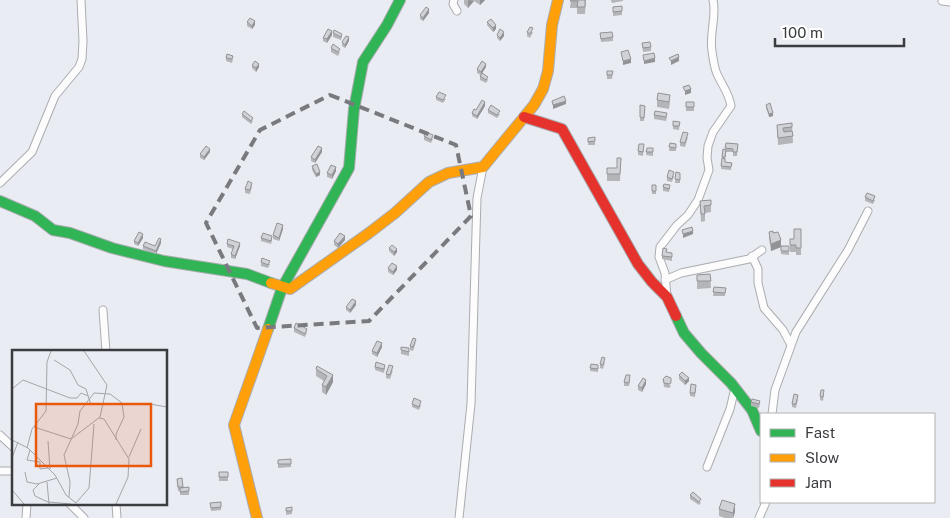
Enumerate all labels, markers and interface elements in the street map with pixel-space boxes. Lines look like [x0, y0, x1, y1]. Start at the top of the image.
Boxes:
scale bar [775, 15, 904, 47]
text: 100 m [782, 24, 823, 41]
inset map [12, 350, 168, 506]
legend [760, 413, 935, 503]
text: Fast [805, 424, 835, 441]
text: Slow [805, 449, 840, 466]
text: Jam [805, 474, 832, 491]

